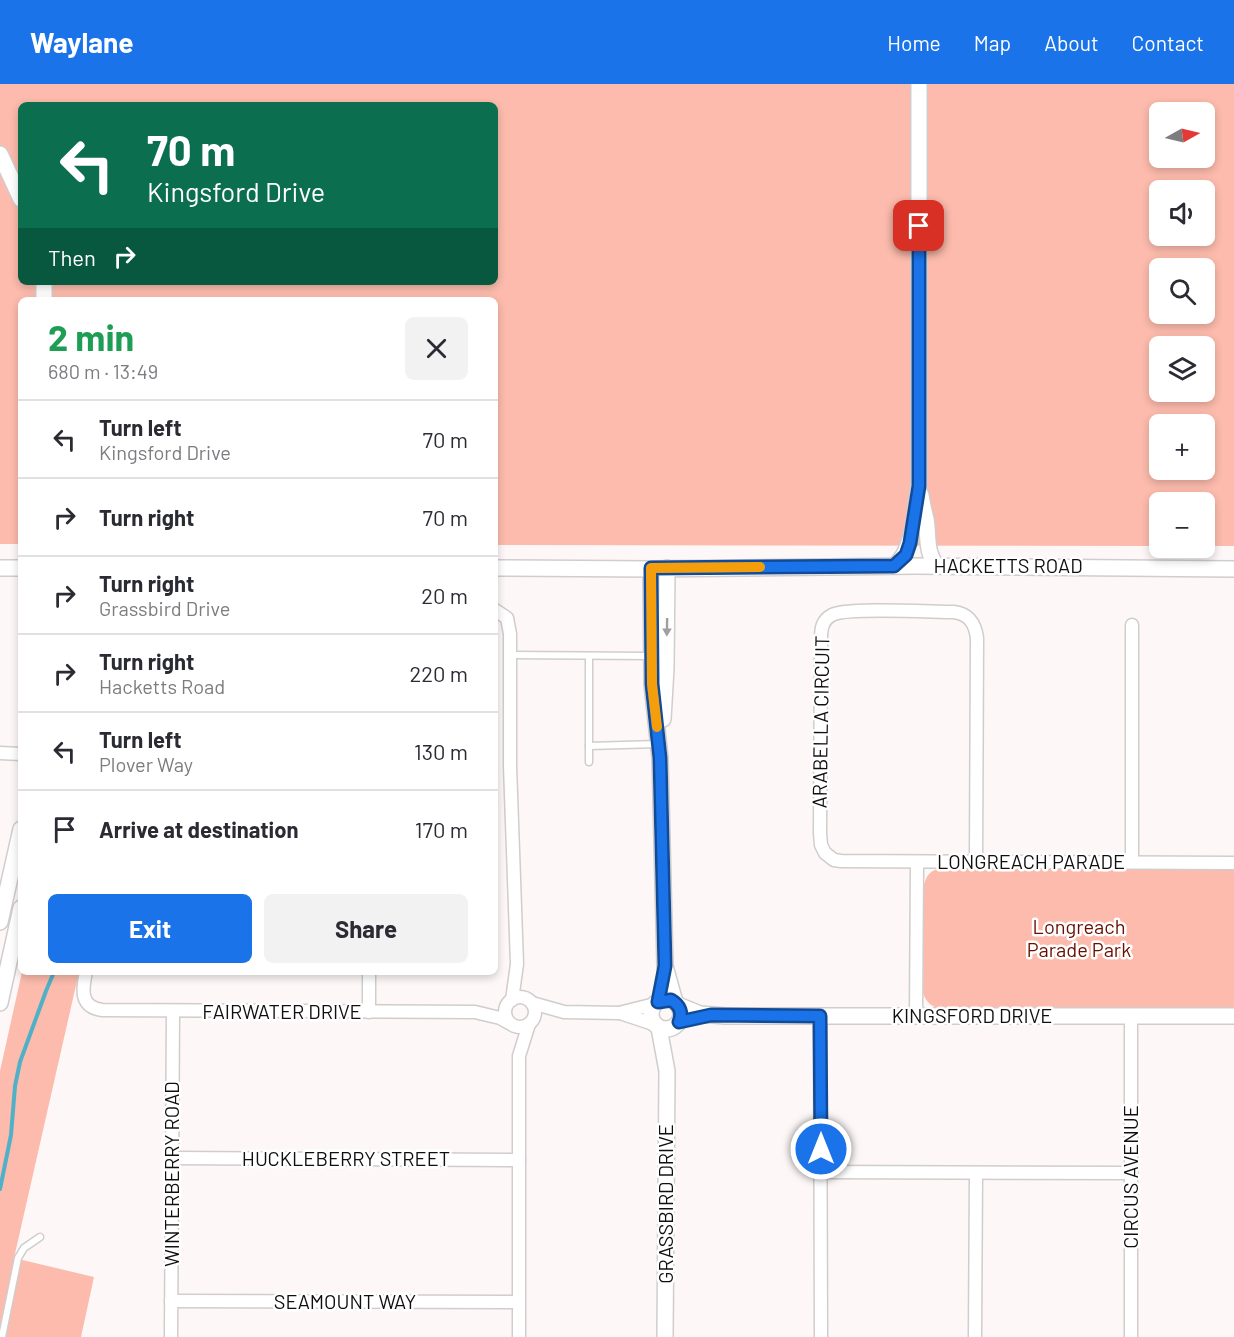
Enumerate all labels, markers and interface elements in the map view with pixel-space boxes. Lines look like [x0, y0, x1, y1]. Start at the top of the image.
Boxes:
text: Waylane [30, 25, 134, 59]
text: Home [887, 30, 941, 55]
text: Map [974, 30, 1011, 55]
text: About [1044, 30, 1099, 55]
text: Contact [1132, 30, 1204, 55]
north arrow [1149, 102, 1215, 168]
map controls [1149, 102, 1215, 558]
text: 70 m [147, 124, 235, 174]
icon: left [48, 126, 126, 204]
text: Kingsford Drive [147, 175, 325, 207]
button: sound [1149, 180, 1215, 246]
pin [893, 200, 944, 251]
icon: arrive [902, 209, 935, 242]
icon: right [108, 240, 141, 273]
text: Then [48, 244, 96, 270]
button: search [1149, 258, 1215, 324]
text: 2 min [48, 315, 134, 358]
button: close [405, 317, 468, 380]
button: layers [1149, 336, 1215, 402]
text: 680 m · 13:49 [48, 359, 158, 383]
text: Turn left [99, 414, 182, 440]
button: + [1149, 414, 1215, 480]
icon: left [48, 423, 81, 456]
text: 70 m [423, 426, 468, 452]
text: Kingsford Drive [99, 440, 231, 464]
button: − [1149, 492, 1215, 558]
icon: right [48, 501, 81, 534]
text: Turn right [99, 504, 194, 530]
text: 70 m [423, 504, 468, 530]
street label: HACKETTS ROAD [933, 553, 1083, 577]
text: Turn right [99, 570, 194, 596]
icon: right [48, 579, 81, 612]
text: 20 m [421, 582, 468, 608]
text: Grassbird Drive [99, 596, 230, 620]
one-way arrow [662, 617, 672, 636]
street label: ARABELLA CIRCUIT [806, 635, 834, 809]
text: Turn right [99, 648, 194, 674]
icon: right [48, 657, 81, 690]
text: 220 m [409, 660, 468, 686]
text: Hacketts Road [99, 674, 225, 698]
text: Turn left [99, 726, 182, 752]
icon: left [48, 735, 81, 768]
text: 130 m [414, 738, 468, 764]
text: Plover Way [99, 752, 193, 776]
icon: arrive [48, 813, 81, 846]
text: Arrive at destination [99, 816, 298, 842]
text: 170 m [415, 816, 468, 842]
street label: LONGREACH PARADE [937, 849, 1125, 873]
button: Exit [48, 894, 252, 963]
button: Share [264, 894, 468, 963]
park label: Longreach Parade Park [1027, 914, 1131, 961]
street label: FAIRWATER DRIVE [202, 999, 362, 1023]
street label: KINGSFORD DRIVE [892, 1003, 1052, 1027]
street label: WINTERBERRY ROAD [159, 1081, 183, 1267]
street label: CIRCUS AVENUE [1118, 1105, 1142, 1249]
position arrow [789, 1117, 853, 1181]
street label: GRASSBIRD DRIVE [653, 1124, 677, 1284]
street label: HUCKLEBERRY STREET [242, 1146, 450, 1170]
street label: SEAMOUNT WAY [274, 1289, 416, 1313]

